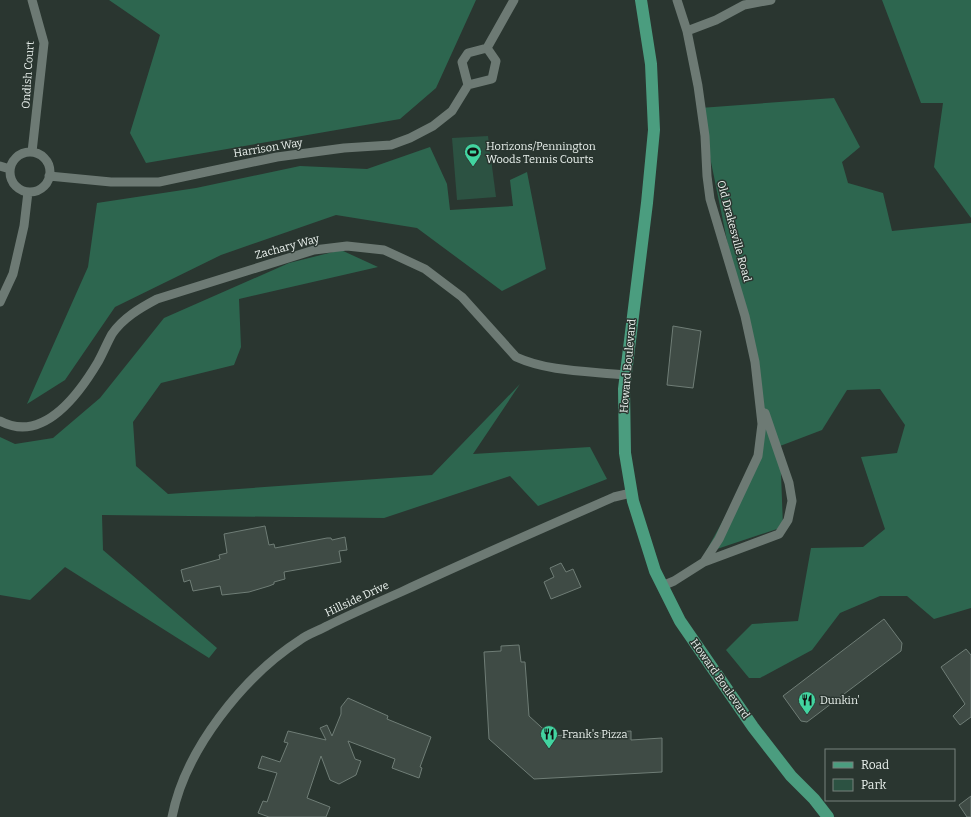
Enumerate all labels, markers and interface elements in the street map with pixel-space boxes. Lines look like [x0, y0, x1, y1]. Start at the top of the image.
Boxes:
street label: Ondish Court [19, 41, 37, 109]
street label: Harrison Way [232, 136, 304, 160]
place label: Horizons/Pennington Woods Tennis Courts [486, 140, 596, 166]
sports icon: Horizons/Pennington Woods Tennis Courts [463, 142, 483, 167]
street label: Old Drakesville Road [714, 179, 754, 284]
street label: Zachary Way [253, 232, 321, 262]
street label: Howard Boulevard [617, 318, 639, 414]
street label: Hillside Drive [323, 579, 391, 619]
street label: Howard Boulevard [688, 637, 753, 722]
restaurant icon: Dunkin' [797, 690, 817, 715]
place label: Dunkin' [820, 694, 860, 707]
restaurant icon: Frank's Pizza [539, 724, 559, 749]
place label: Frank's Pizza [562, 728, 628, 741]
legend [825, 749, 955, 801]
text: Road [861, 758, 889, 772]
text: Park [861, 778, 887, 792]

